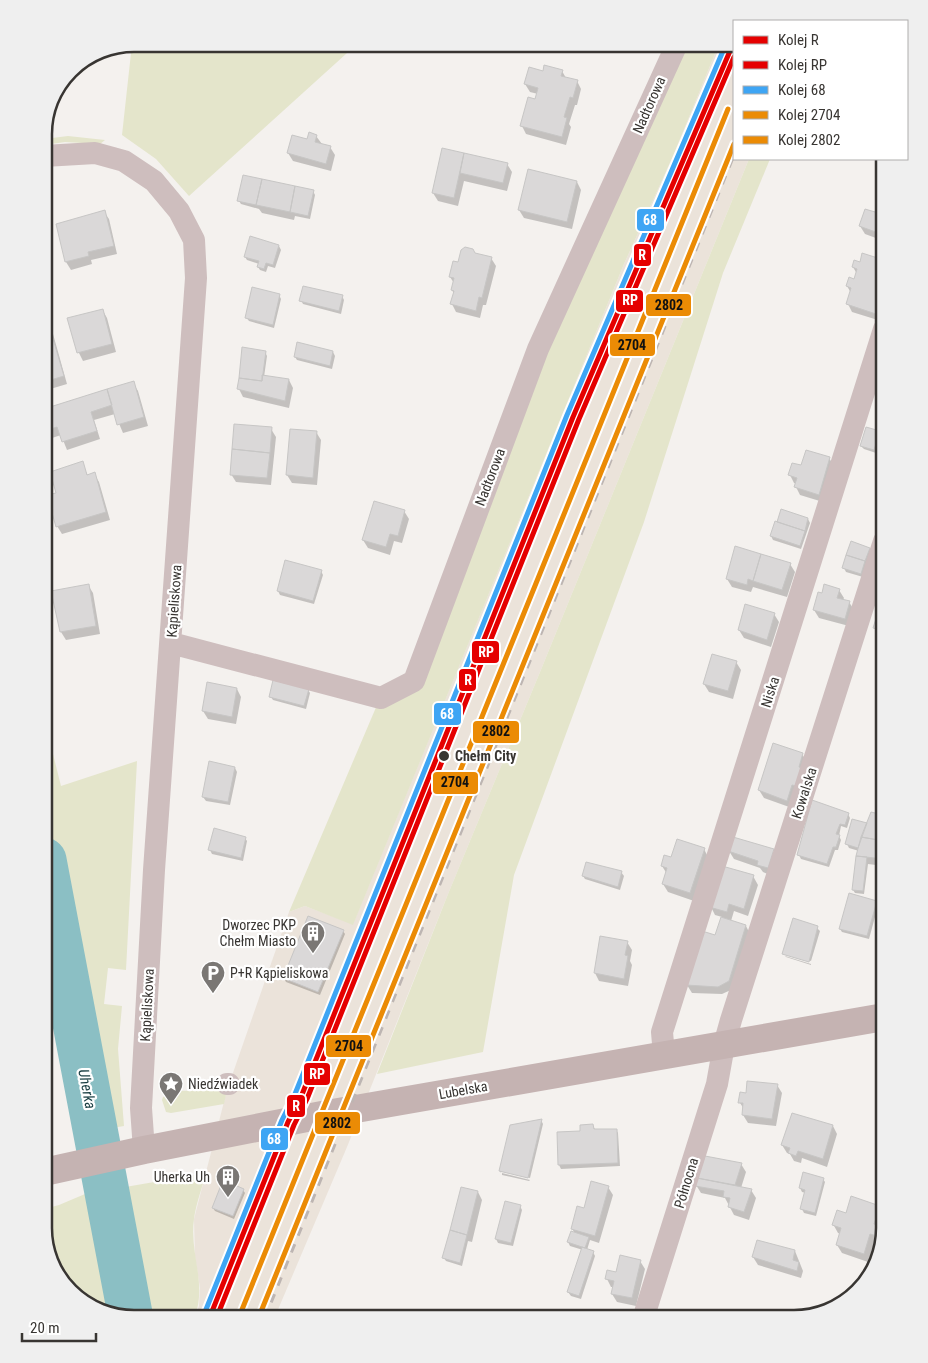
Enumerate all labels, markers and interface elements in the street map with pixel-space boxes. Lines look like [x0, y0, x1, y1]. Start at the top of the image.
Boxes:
legend [733, 20, 908, 160]
text: Kolej R [778, 31, 819, 49]
text: Kolej RP [778, 56, 827, 74]
street label: Nadtorowa [629, 74, 669, 136]
text: Kolej 68 [778, 81, 826, 99]
text: Kolej 2704 [778, 106, 840, 124]
text: Kolej 2802 [778, 131, 840, 149]
line badge: 68 [636, 208, 665, 232]
text: 68 [643, 212, 657, 228]
line badge: R [633, 243, 652, 267]
text: R [638, 247, 646, 263]
line badge: RP [615, 289, 644, 313]
text: RP [622, 292, 638, 308]
line badge: 2802 [645, 293, 692, 317]
text: 2802 [655, 297, 683, 313]
line badge: 2704 [609, 333, 656, 357]
text: 2704 [618, 337, 646, 353]
street label: Nadtorowa [472, 446, 508, 508]
street label: Kąpieliskowa [163, 564, 185, 638]
line badge: RP [471, 640, 500, 664]
text: RP [478, 644, 494, 660]
line badge: R [458, 668, 477, 692]
text: R [464, 672, 472, 688]
street label: Niska [758, 675, 782, 709]
line badge: 68 [433, 702, 462, 726]
text: 68 [440, 706, 454, 722]
line badge: 2802 [472, 720, 520, 744]
text: 2802 [482, 723, 510, 739]
place label: Chełm City [455, 748, 517, 764]
marker: Chełm City [437, 749, 451, 763]
street label: Kowalska [788, 765, 820, 821]
line badge: 2704 [432, 771, 479, 795]
text: 2704 [441, 774, 469, 790]
place label: Dworzec PKP Chełm Miasto [220, 917, 296, 949]
building icon: Dworzec PKP Chełm Miasto [300, 920, 326, 954]
parking icon: P+R Kąpieliskowa [200, 960, 226, 994]
place label: P+R Kąpieliskowa [230, 965, 328, 981]
street label: Kąpieliskowa [137, 968, 157, 1042]
line badge: 2704 [325, 1034, 372, 1058]
text: 2704 [335, 1038, 363, 1054]
line badge: RP [303, 1062, 331, 1086]
text: RP [309, 1066, 325, 1082]
water label: Uherka [74, 1068, 100, 1110]
place icon: Niedźwiadek [158, 1071, 184, 1105]
place label: Niedźwiadek [188, 1076, 259, 1092]
street label: Lubelska [437, 1078, 489, 1102]
line badge: R [286, 1094, 306, 1118]
text: R [292, 1098, 300, 1114]
line badge: 2802 [314, 1111, 361, 1135]
text: 2802 [323, 1115, 351, 1131]
line badge: 68 [260, 1127, 289, 1151]
text: 68 [267, 1131, 281, 1147]
street label: Północna [671, 1156, 701, 1210]
building icon: Uherka Uh [215, 1164, 241, 1198]
place label: Uherka Uh [154, 1169, 210, 1185]
scale bar [22, 1310, 96, 1342]
text: 20 m [30, 1319, 60, 1337]

